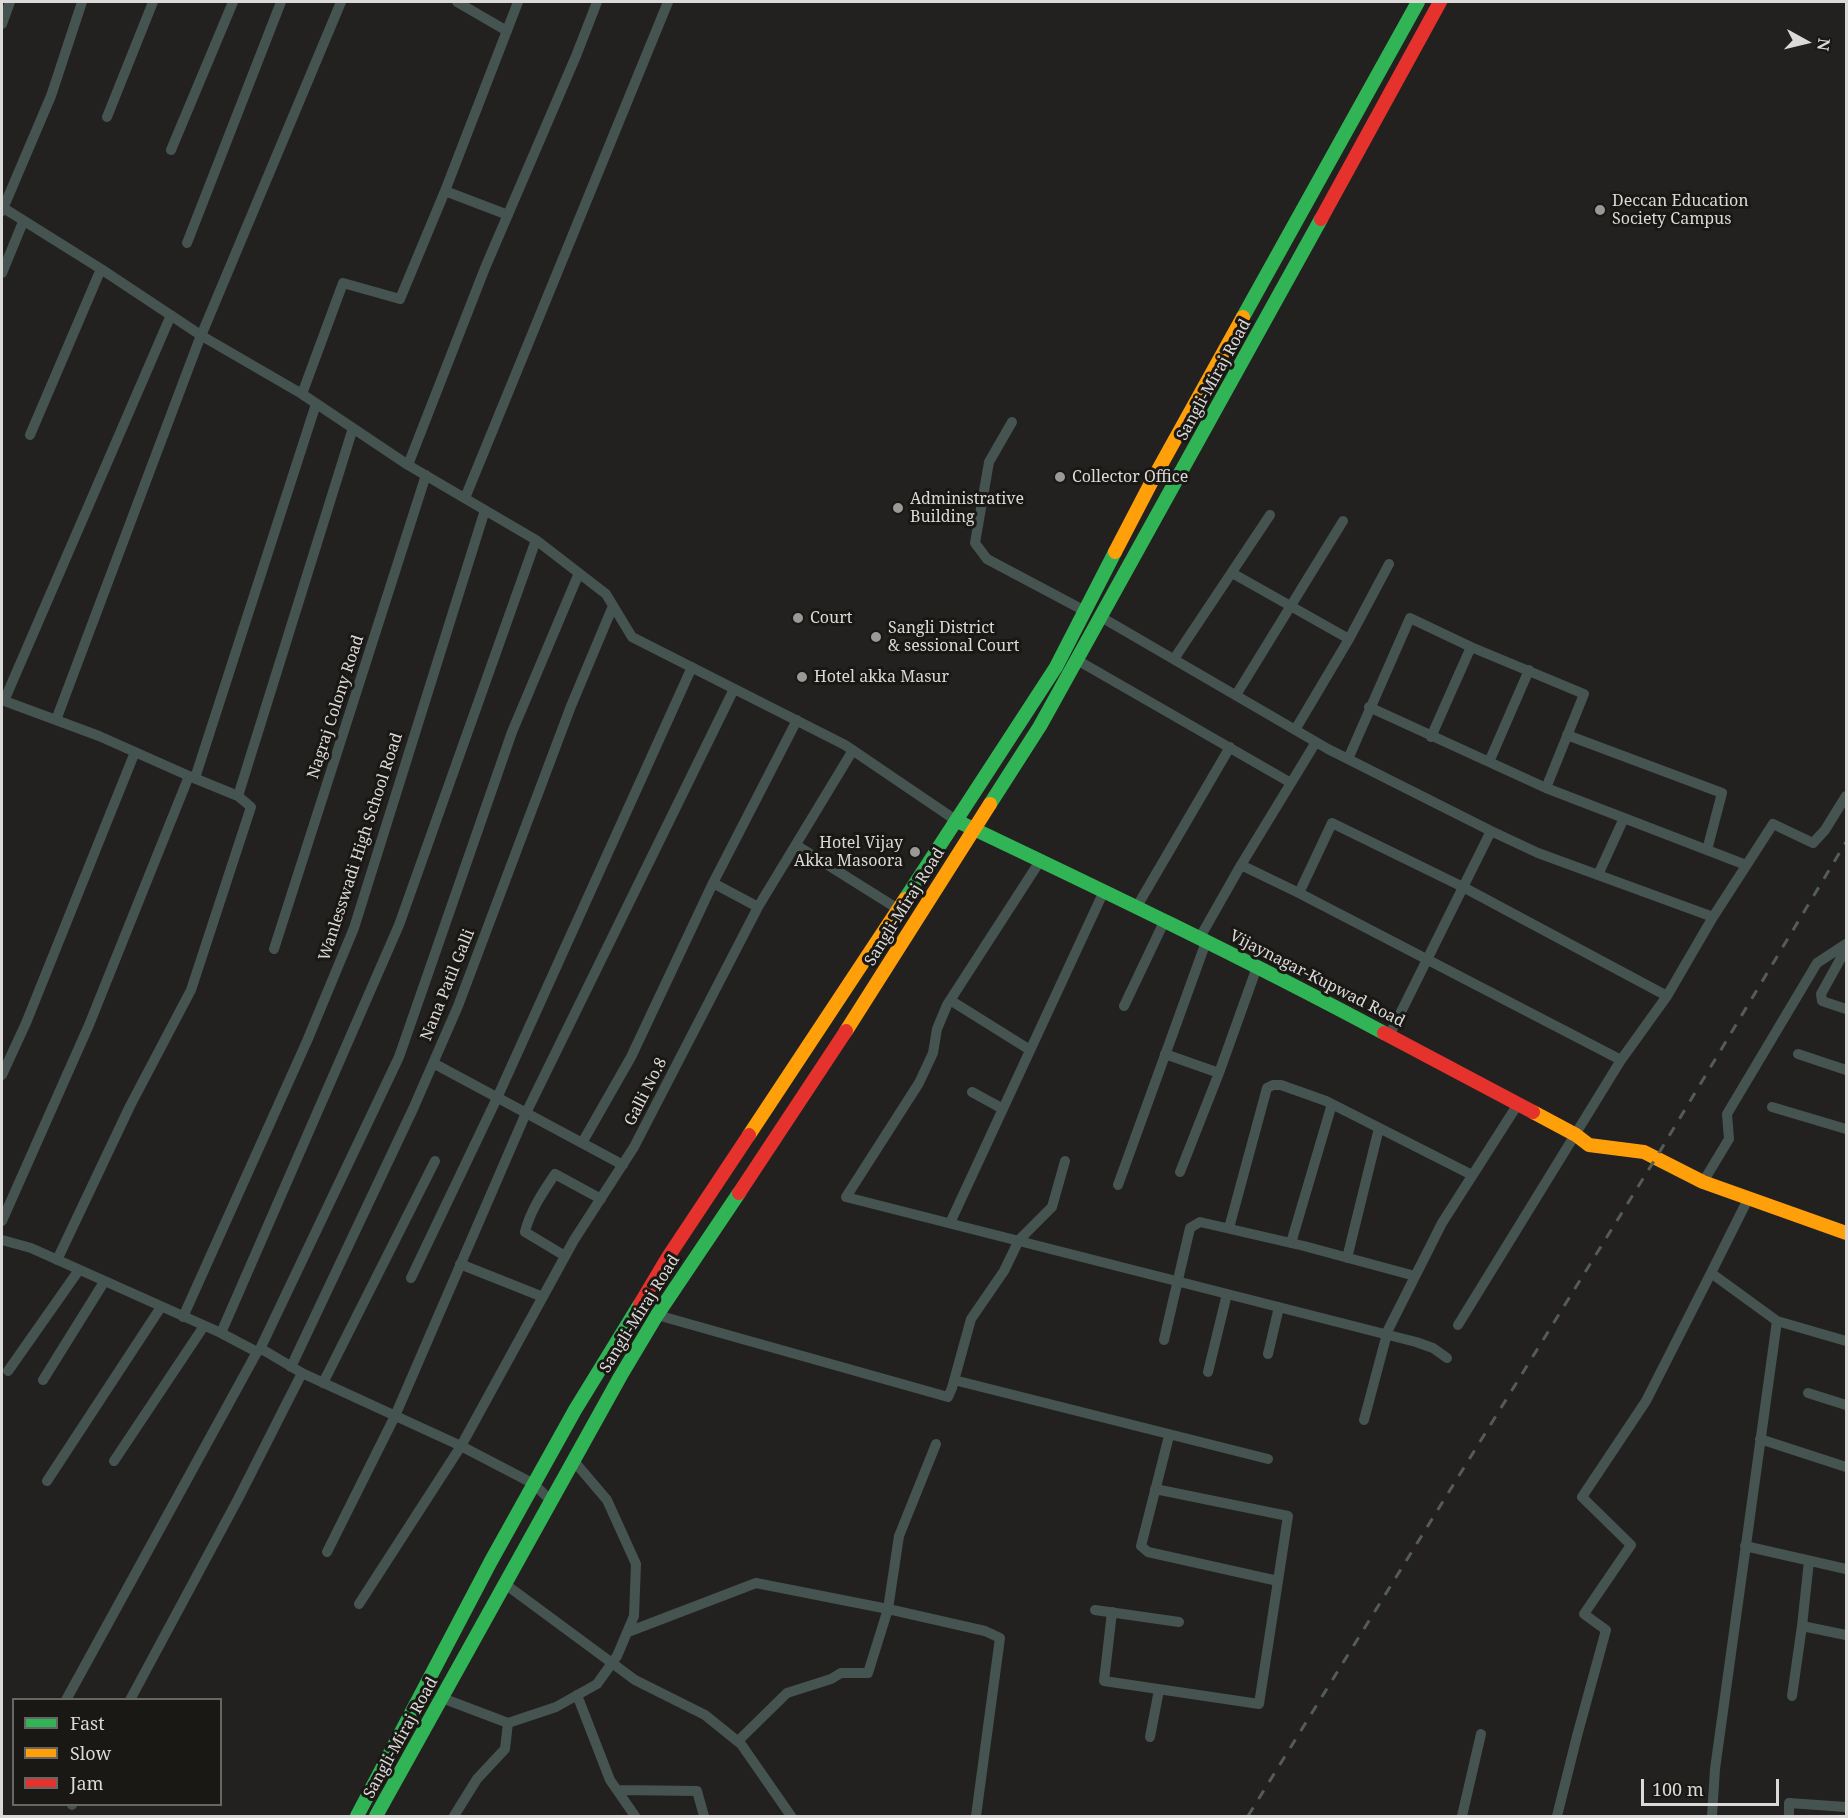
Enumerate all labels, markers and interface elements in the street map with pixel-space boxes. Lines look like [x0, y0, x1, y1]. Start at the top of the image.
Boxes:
north arrow [1776, 12, 1836, 72]
text: N [1812, 37, 1836, 52]
place label: Deccan Education Society Campus [1612, 191, 1749, 229]
marker: Deccan Education Society Campus [1593, 203, 1607, 217]
street label: Sangli-Miraj Road [1173, 316, 1255, 444]
place label: Collector Office [1072, 467, 1188, 487]
marker: Collector Office [1053, 470, 1067, 484]
place label: Administrative Building [910, 489, 1024, 527]
marker: Administrative Building [891, 501, 905, 515]
place label: Court [810, 608, 852, 628]
marker: Court [791, 611, 805, 625]
place label: Sangli District & sessional Court [888, 618, 1019, 656]
marker: Sangli District & sessional Court [869, 630, 883, 644]
street label: Nagraj Colony Road [304, 633, 368, 781]
place label: Hotel akka Masur [814, 667, 949, 687]
marker: Hotel akka Masur [795, 670, 809, 684]
street label: Wanlesswadi High School Road [315, 731, 407, 963]
place label: Hotel Vijay Akka Masoora [794, 833, 903, 871]
street label: Sangli-Miraj Road [861, 844, 949, 970]
marker: Hotel Vijay Akka Masoora [908, 845, 922, 859]
street label: Nana Patil Galli [417, 926, 479, 1044]
street label: Vijaynagar-Kupwad Road [1226, 926, 1408, 1032]
street label: Galli No.8 [621, 1055, 671, 1129]
street label: Sangli-Miraj Road [596, 1251, 684, 1377]
street label: Sangli-Miraj Road [360, 1674, 442, 1802]
legend [12, 1698, 222, 1806]
text: Fast [70, 1711, 105, 1735]
text: Slow [70, 1741, 111, 1765]
scale bar [1644, 1767, 1782, 1805]
text: Jam [70, 1771, 104, 1795]
text: 100 m [1652, 1777, 1704, 1801]

